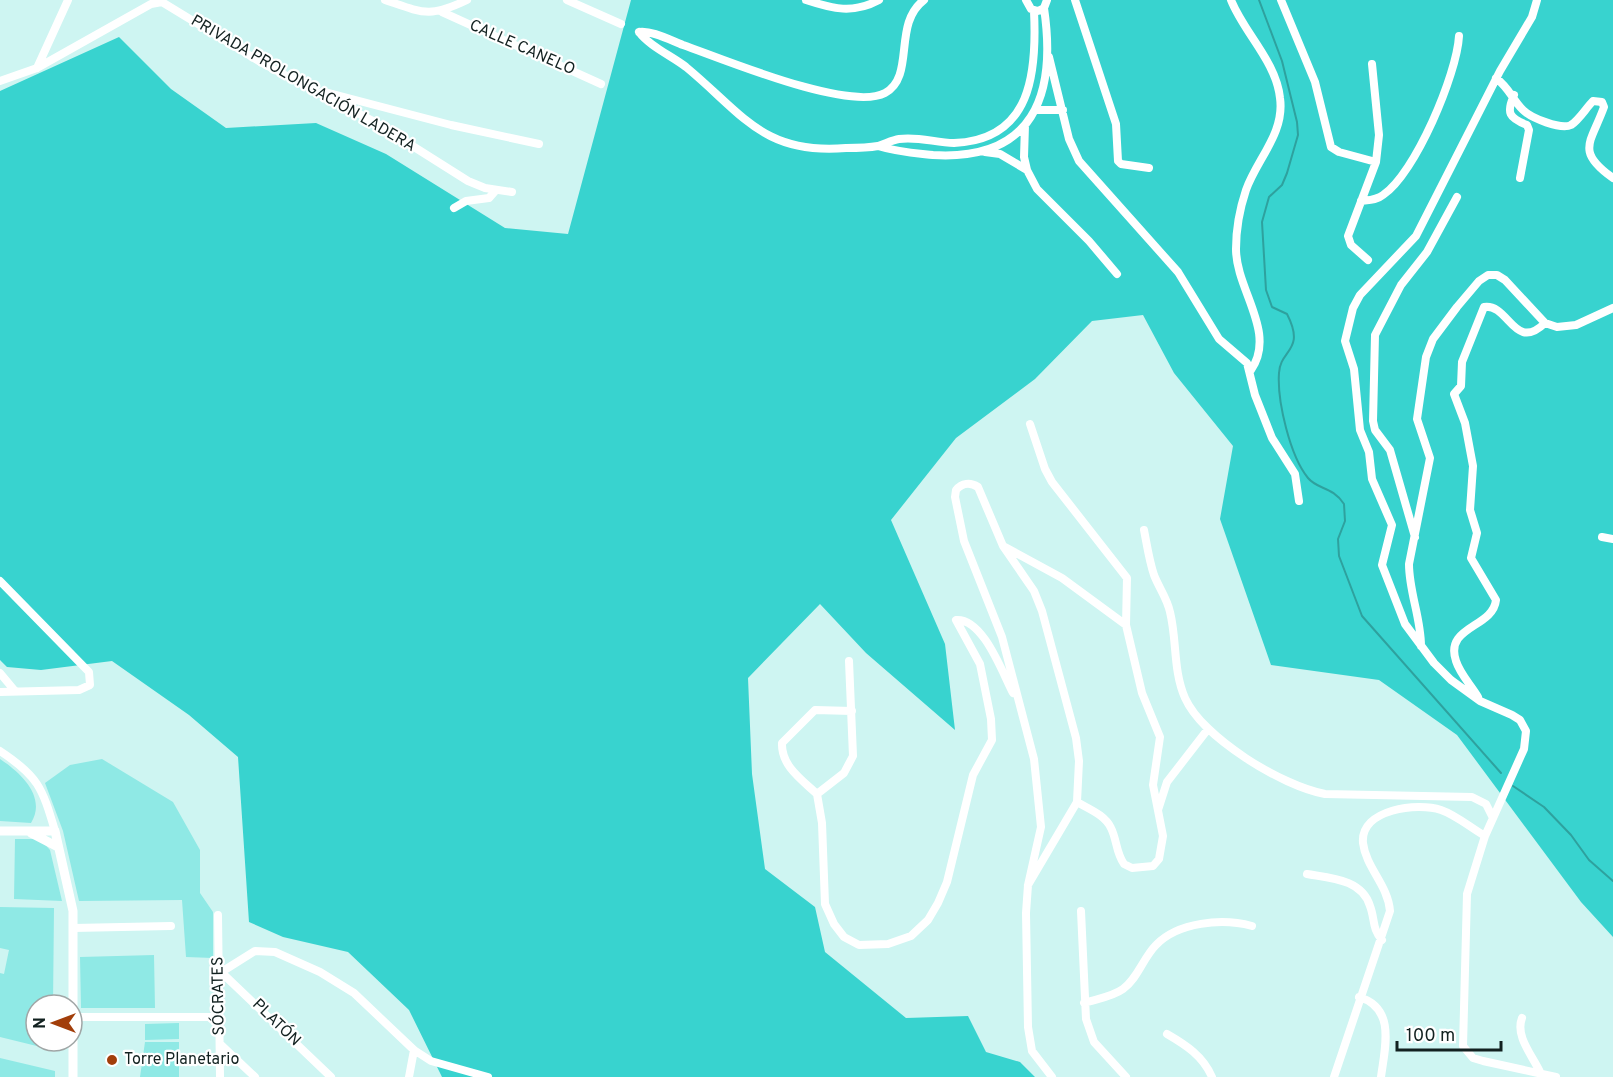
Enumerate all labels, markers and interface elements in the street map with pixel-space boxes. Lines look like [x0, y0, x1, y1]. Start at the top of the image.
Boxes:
street label: PRIVADA PROLONGACIÓN LADERA [187, 9, 420, 157]
street label: CALLE CANELO [466, 16, 578, 80]
street label: SÓCRATES [206, 956, 230, 1036]
north arrow [24, 993, 84, 1053]
street label: PLATÓN [247, 994, 306, 1051]
scale bar [1397, 1014, 1500, 1052]
text: N [31, 1017, 51, 1029]
text: 100 m [1406, 1025, 1455, 1048]
place label: Torre Planetario [124, 1050, 239, 1070]
marker: Torre Planetario [105, 1053, 119, 1067]

